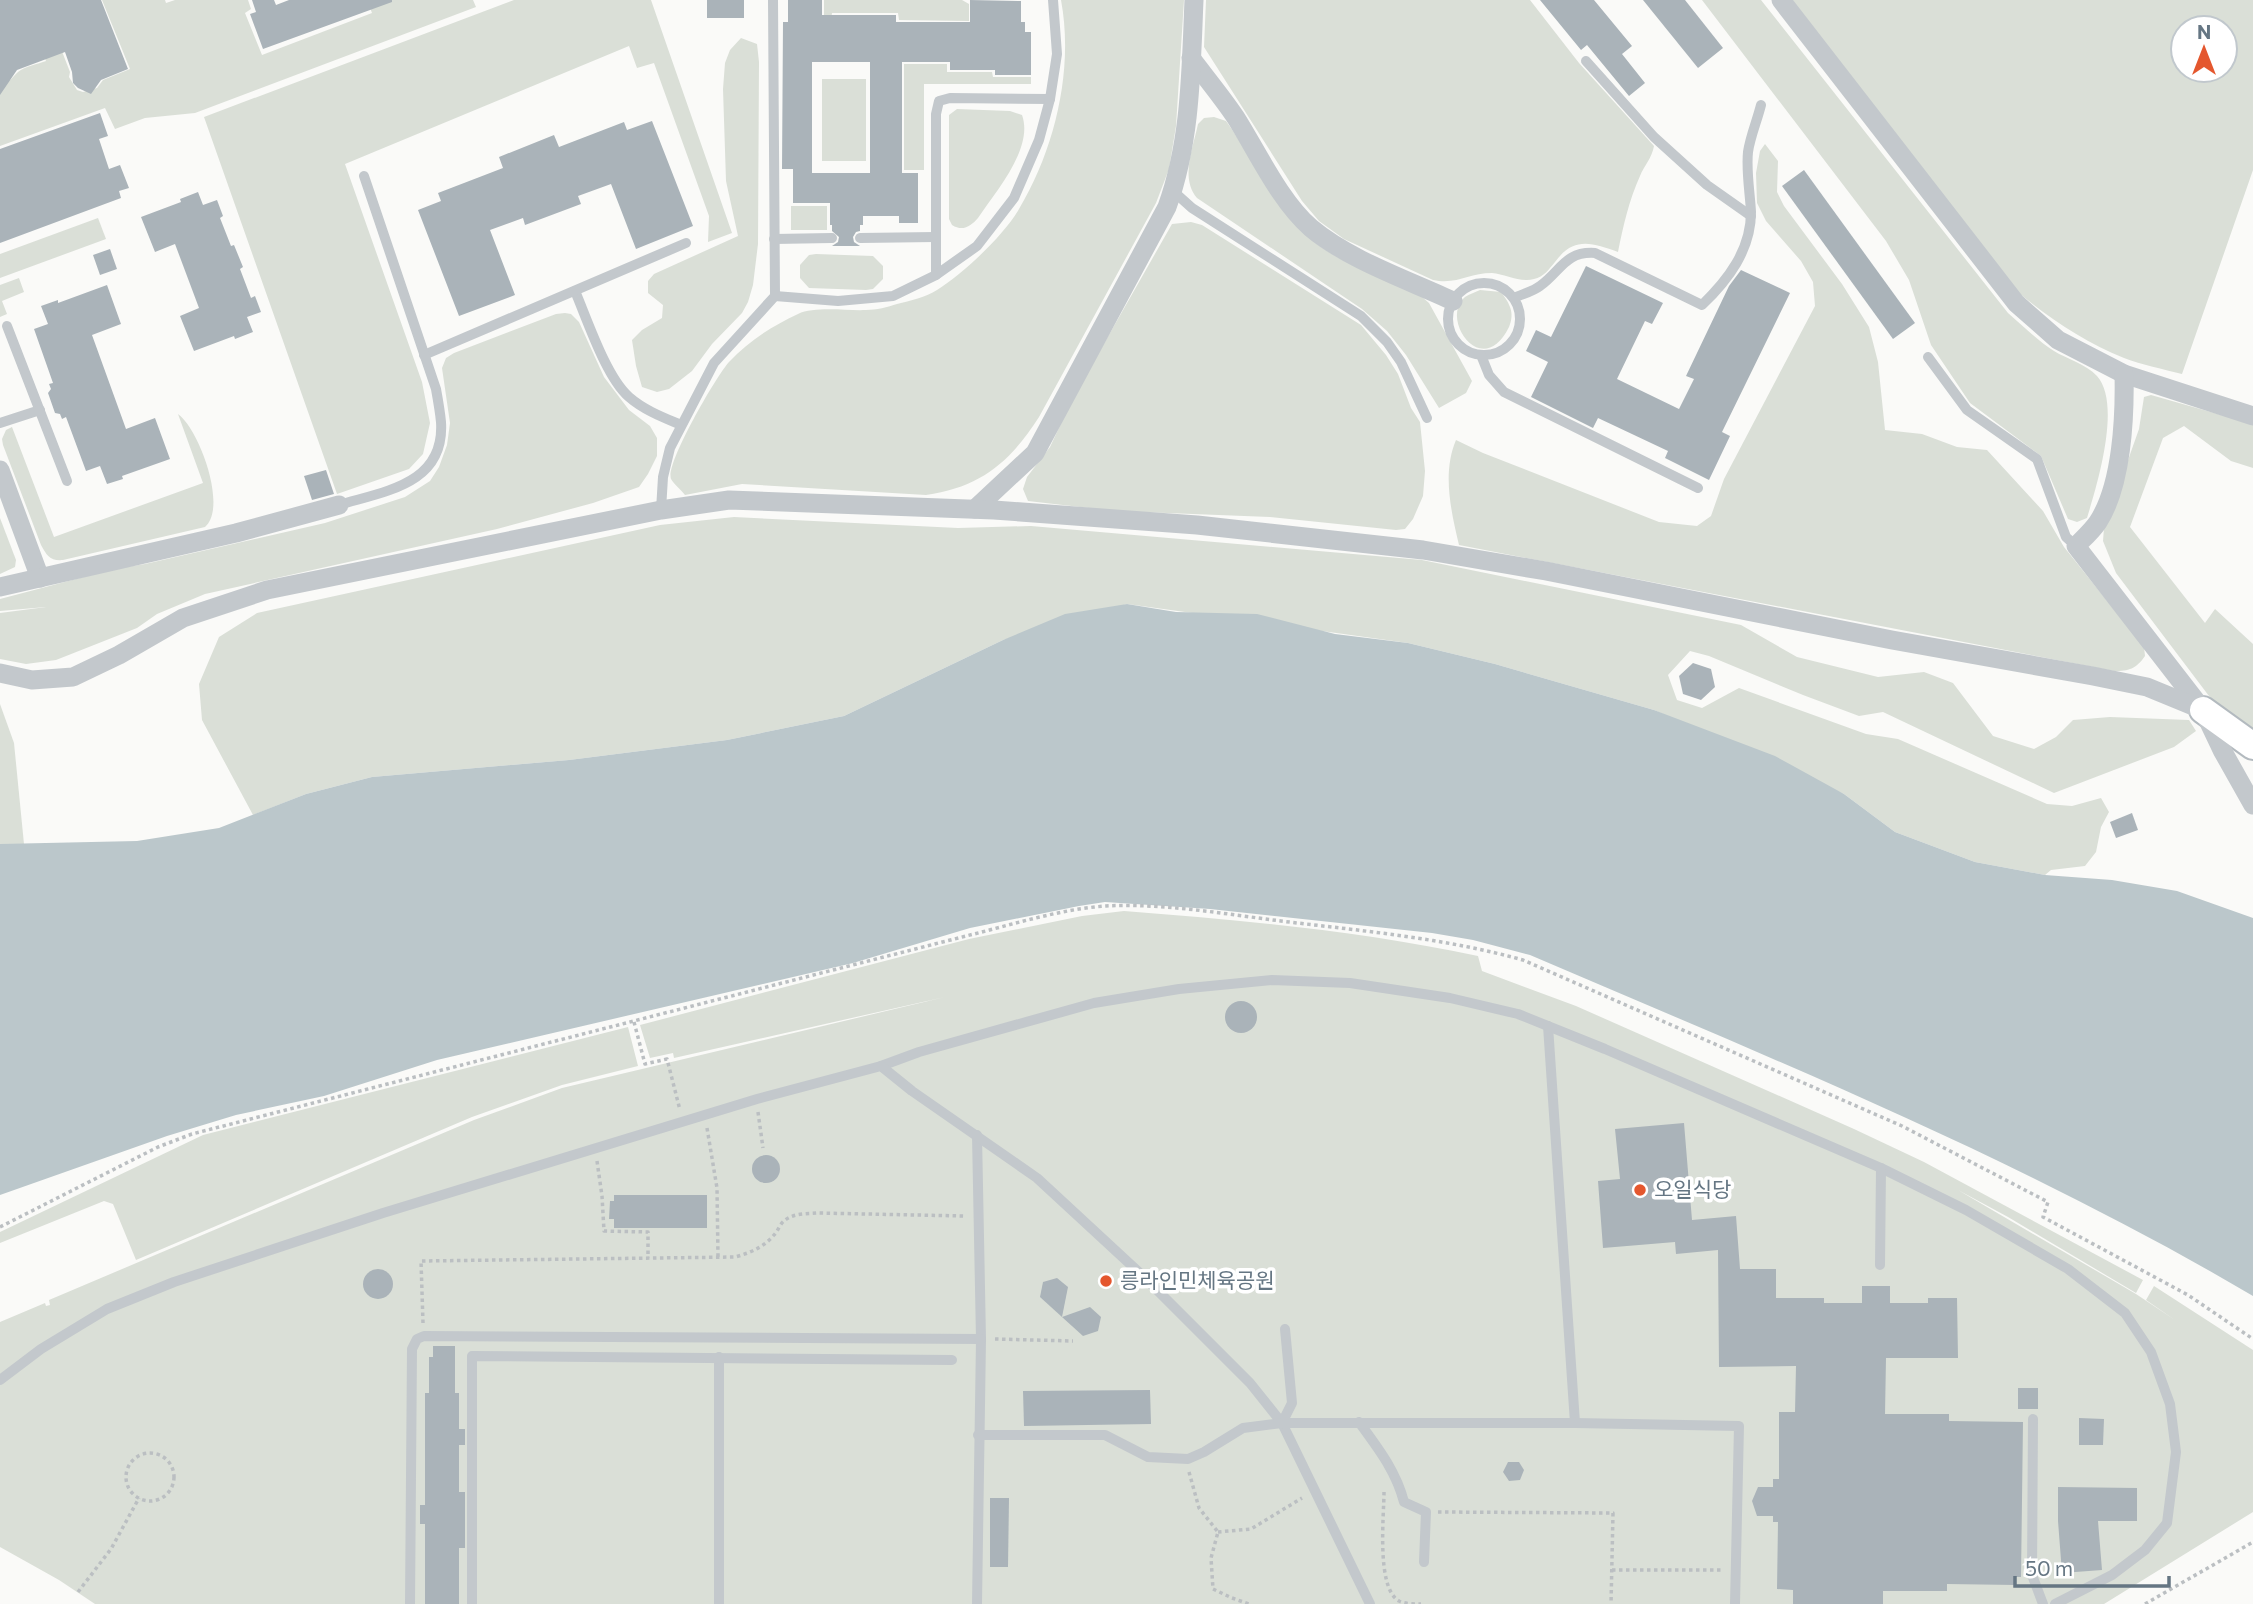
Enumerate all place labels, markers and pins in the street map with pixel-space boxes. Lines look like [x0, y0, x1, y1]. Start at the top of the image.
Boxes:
place label: 오일식당 [1654, 1176, 1731, 1201]
marker: 오일식당 [1632, 1182, 1648, 1198]
place label: 릉라인민체육공원 [1120, 1267, 1275, 1292]
marker: 릉라인민체육공원 [1098, 1273, 1114, 1289]

